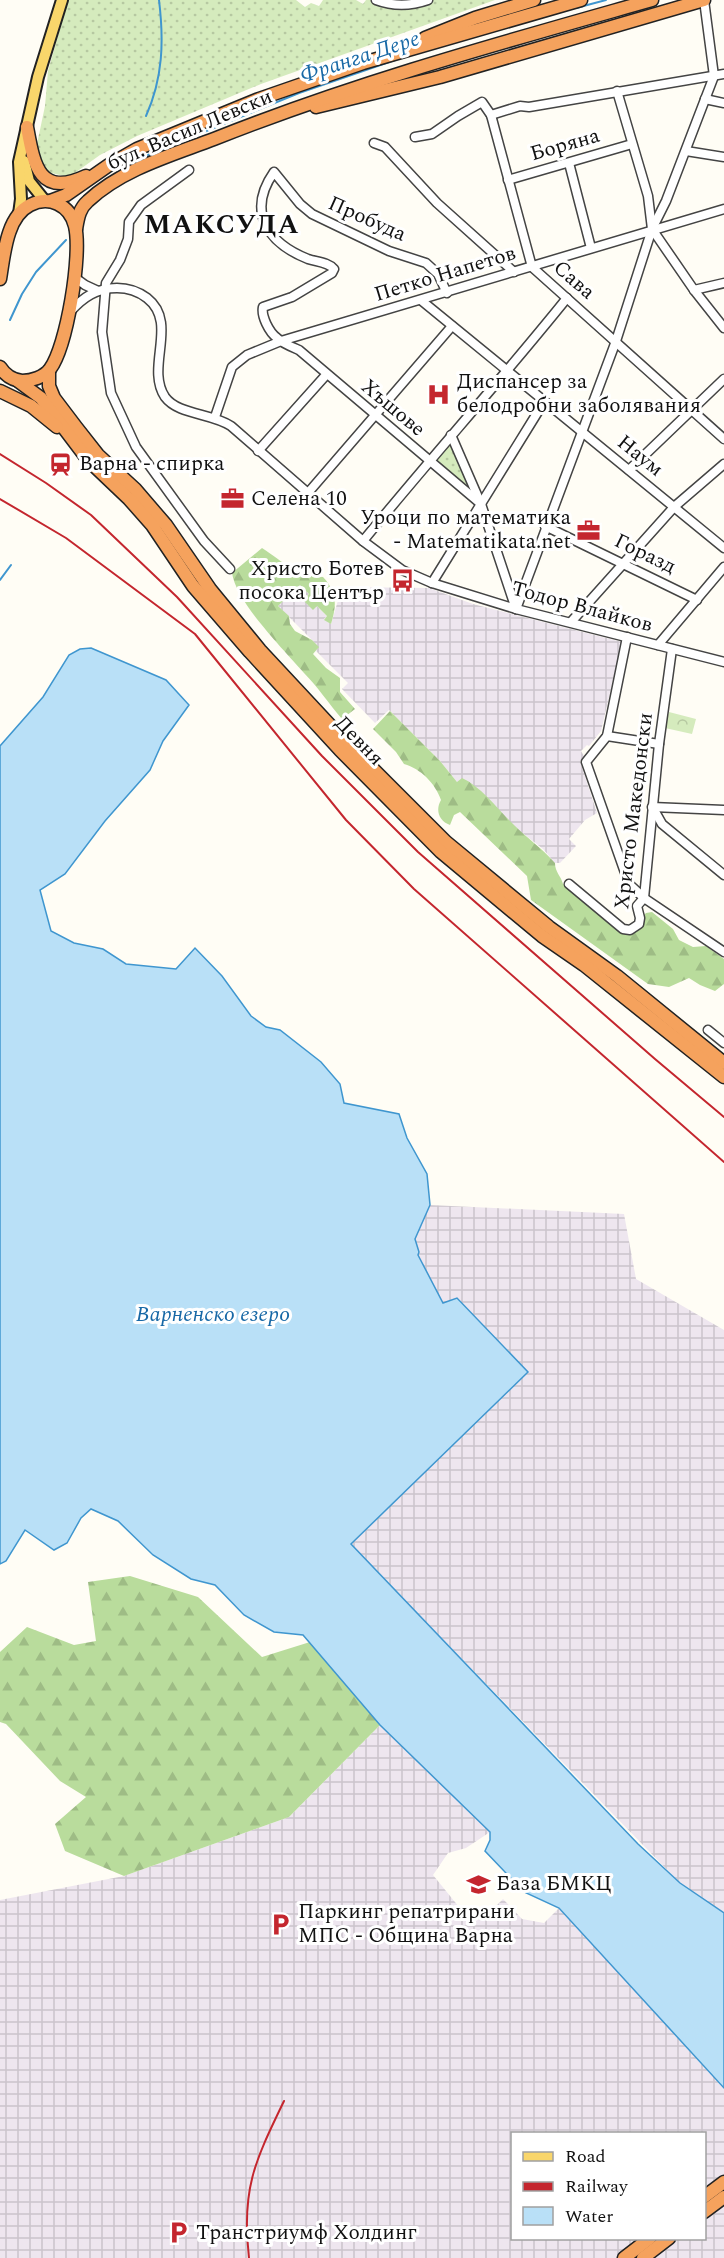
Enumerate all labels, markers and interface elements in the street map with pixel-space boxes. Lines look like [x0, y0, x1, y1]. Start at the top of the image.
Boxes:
water label: Франга Дере [296, 22, 424, 92]
street label: бул. Васил Левски [102, 81, 278, 179]
street label: Боряна [526, 120, 604, 170]
street label: Прoбудa [323, 188, 412, 251]
district label: МАКСУДА [144, 204, 300, 246]
street label: Петко Напетов [370, 237, 520, 311]
street label: Сава [546, 253, 603, 308]
place label: Диспансер за белодробни заболявания [457, 366, 701, 422]
street label: Хъшове [354, 371, 432, 445]
hospital icon: Диспансер за белодробни заболявания [426, 381, 452, 407]
street label: Наум [610, 427, 670, 485]
place label: Варна - спирка [79, 448, 225, 480]
station icon: Варна - спирка [48, 451, 74, 477]
place label: Селена 10 [251, 483, 347, 515]
office icon: Селена 10 [220, 486, 246, 512]
place label: Уроци по математика - Matematikata.net [360, 502, 572, 558]
office icon: Уроци по математика - Matematikata.net [576, 517, 602, 543]
street label: Горазд [609, 525, 681, 583]
place label: Христо Ботев посока Център [238, 553, 384, 609]
bus stop icon: Христо Ботев посока Център [389, 568, 415, 594]
street label: Тодор Влайков [508, 573, 656, 641]
street label: Девня [327, 708, 391, 774]
street label: Христо Македонски [606, 711, 662, 911]
water label: Варненско езеро [136, 1298, 290, 1331]
place label: База БМКЦ [496, 1868, 612, 1900]
school or university icon: База БМКЦ [465, 1871, 491, 1897]
place label: Паркинг репатрирани МПС - Община Варна [298, 1896, 515, 1952]
parking icon: Паркинг репатрирани МПС - Община Варна [267, 1911, 293, 1937]
legend [511, 2132, 706, 2240]
text: Road [565, 2143, 606, 2170]
text: Railway [565, 2173, 629, 2200]
text: Water [565, 2203, 613, 2230]
place label: Транстриумф Холдинг [196, 2217, 417, 2249]
parking icon: Транстриумф Холдинг [165, 2220, 191, 2246]

